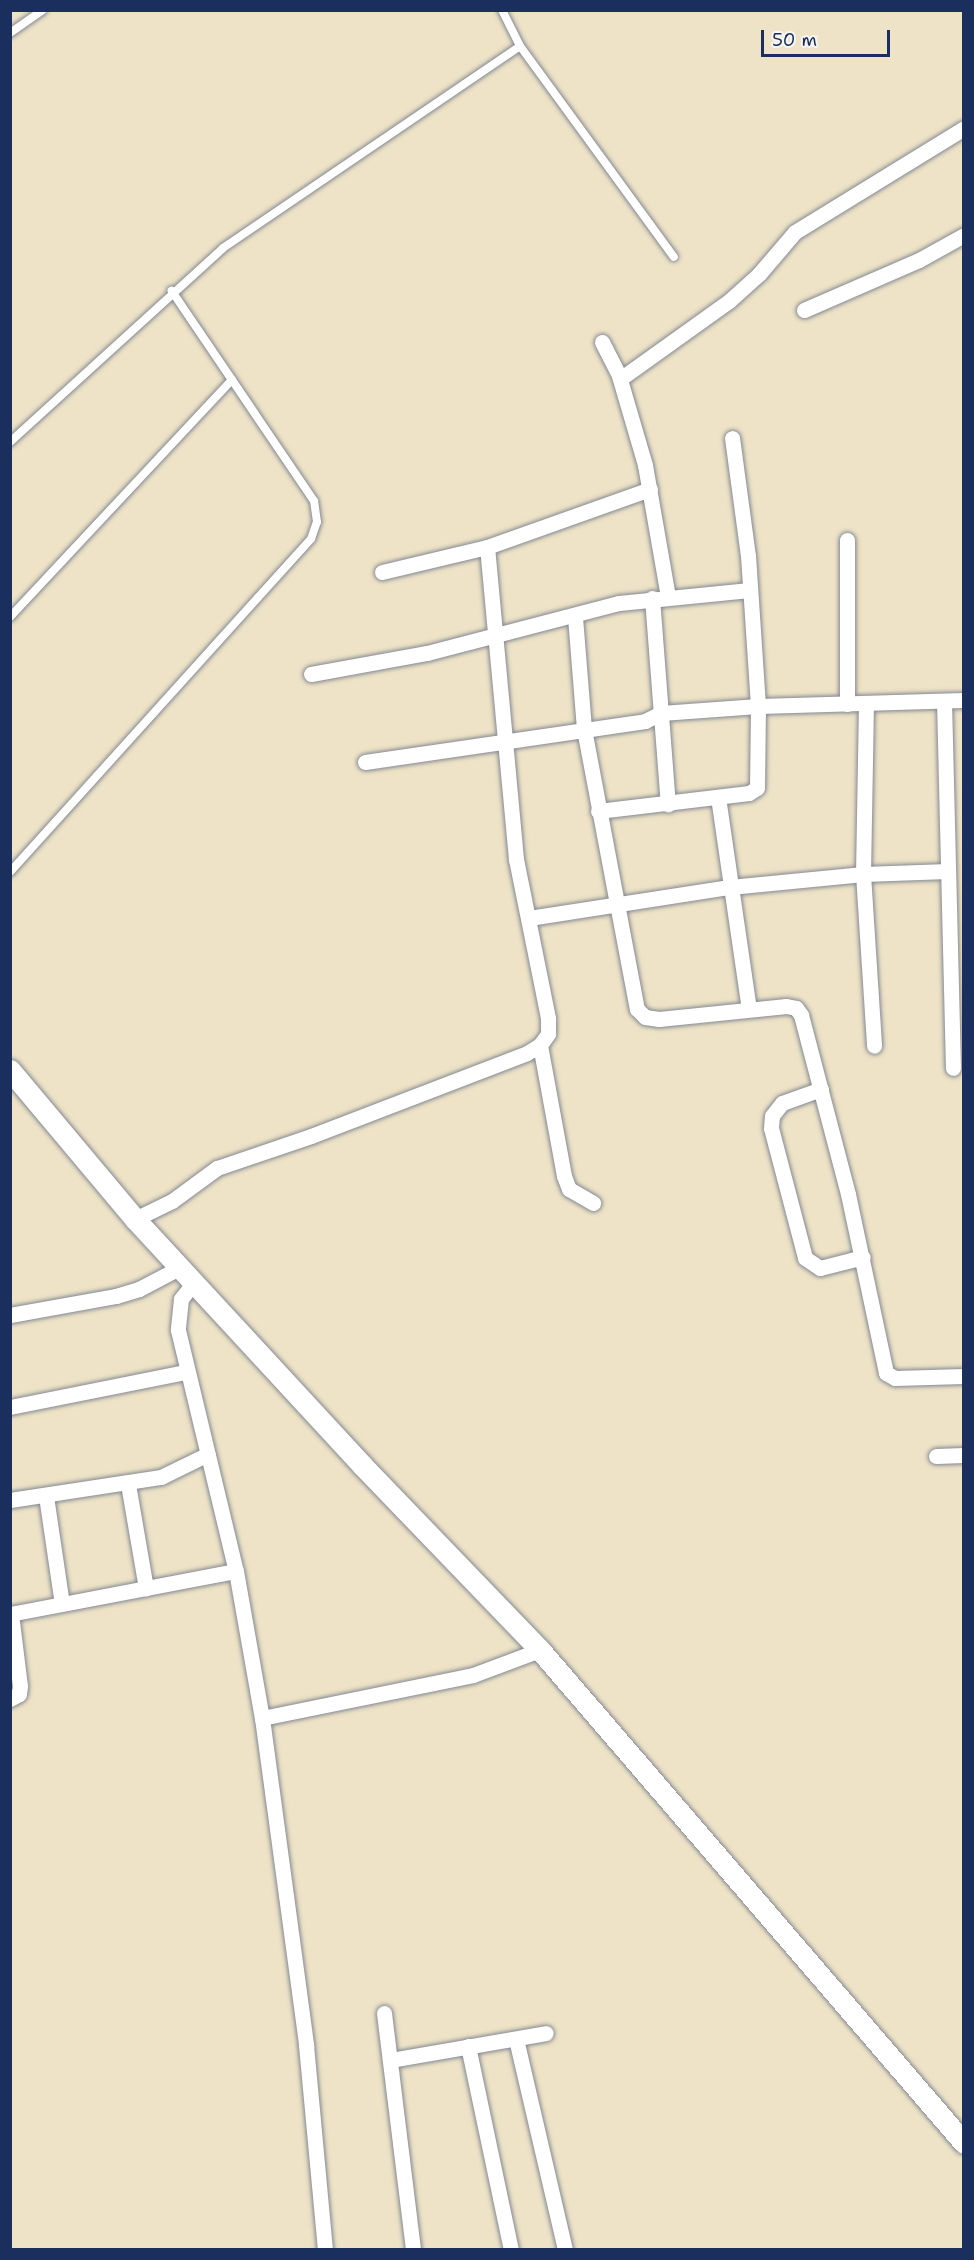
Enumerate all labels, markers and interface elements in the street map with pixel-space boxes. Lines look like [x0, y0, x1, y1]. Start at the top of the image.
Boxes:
scale bar [764, 18, 893, 56]
text: 50 m [772, 28, 817, 52]

